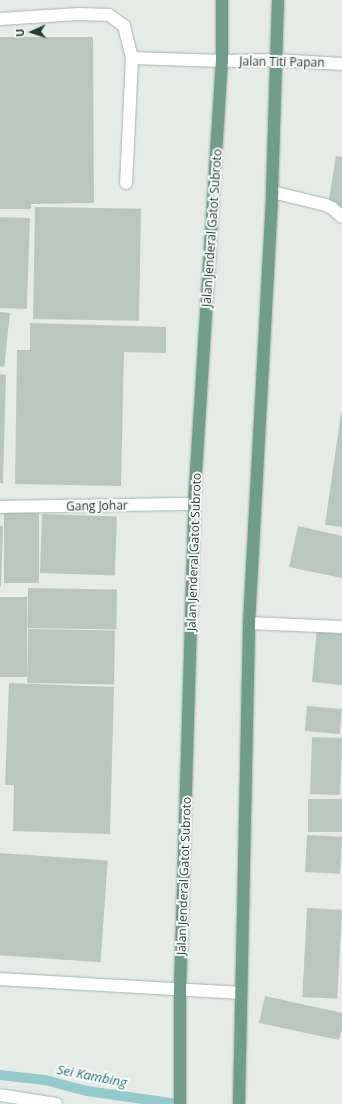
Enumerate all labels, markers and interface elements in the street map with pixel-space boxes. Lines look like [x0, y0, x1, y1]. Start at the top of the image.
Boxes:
north arrow [12, 12, 52, 52]
text: U [12, 28, 27, 37]
street label: Jalan Titi Papan [239, 54, 325, 70]
street label: Jalan Jenderal Gatot Subroto [199, 149, 225, 307]
street label: Jalan Jenderal Gatot Subroto [184, 473, 204, 631]
street label: Gang Johar [66, 498, 128, 514]
street label: Jalan Jenderal Gatot Subroto [174, 797, 194, 955]
water label: Sei Kambing [56, 1062, 128, 1090]

